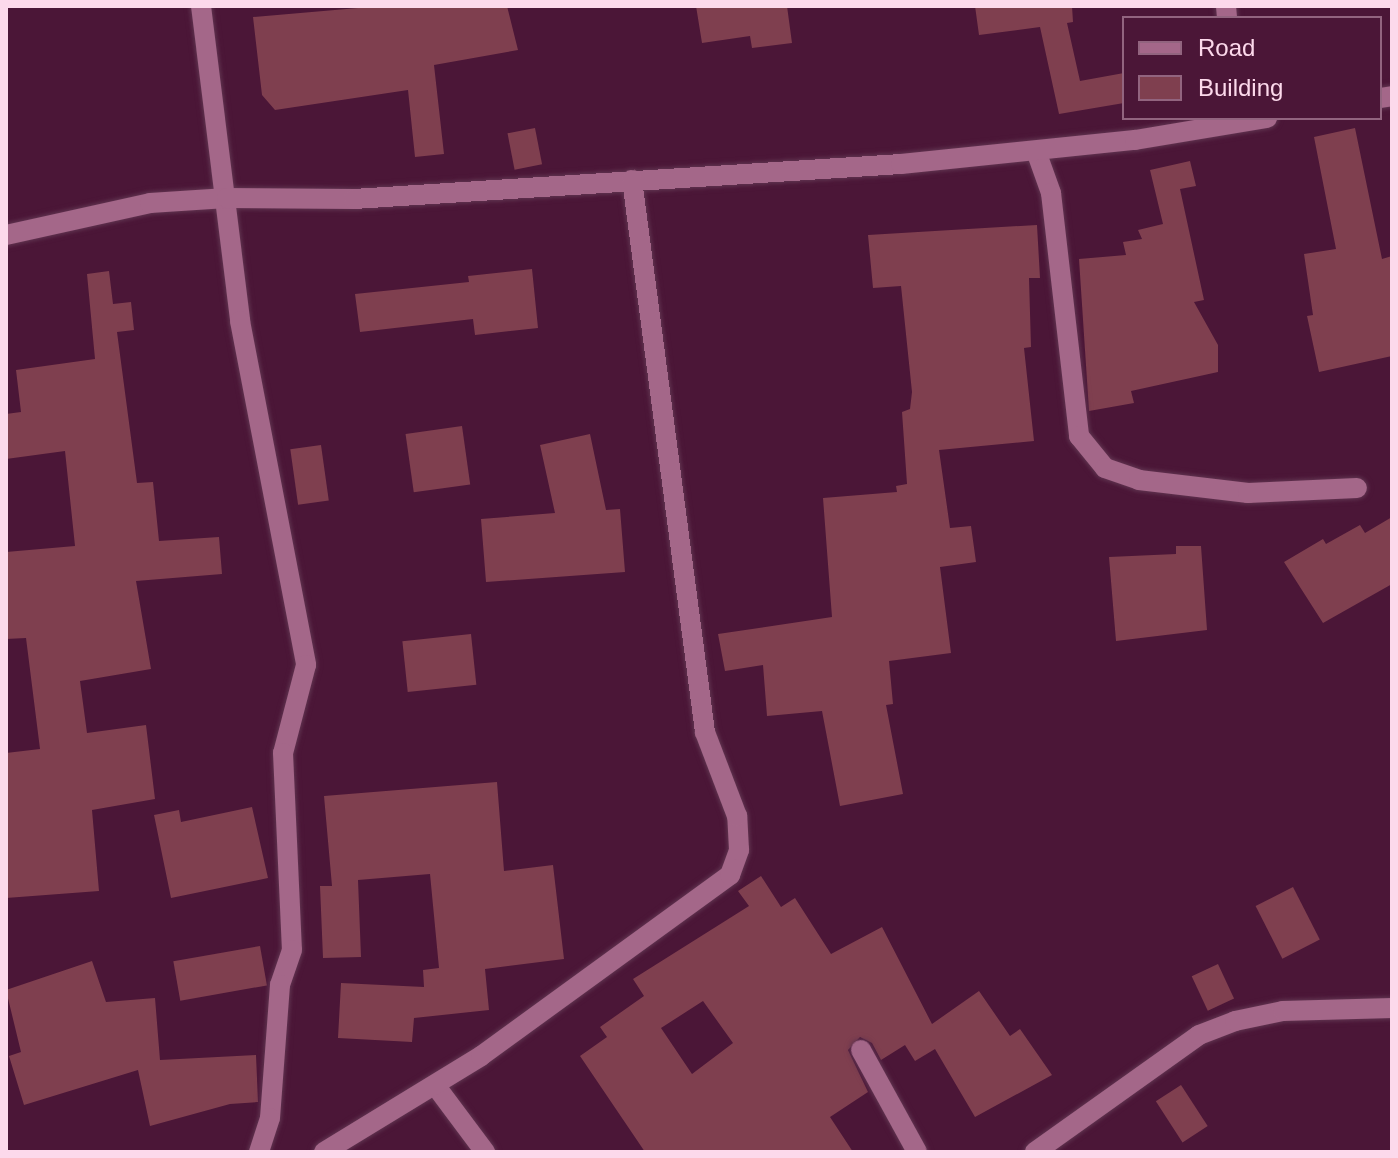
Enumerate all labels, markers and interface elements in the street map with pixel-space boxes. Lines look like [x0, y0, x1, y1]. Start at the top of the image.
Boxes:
legend [1122, 16, 1382, 120]
text: Road [1198, 34, 1255, 61]
text: Building [1198, 74, 1283, 101]

